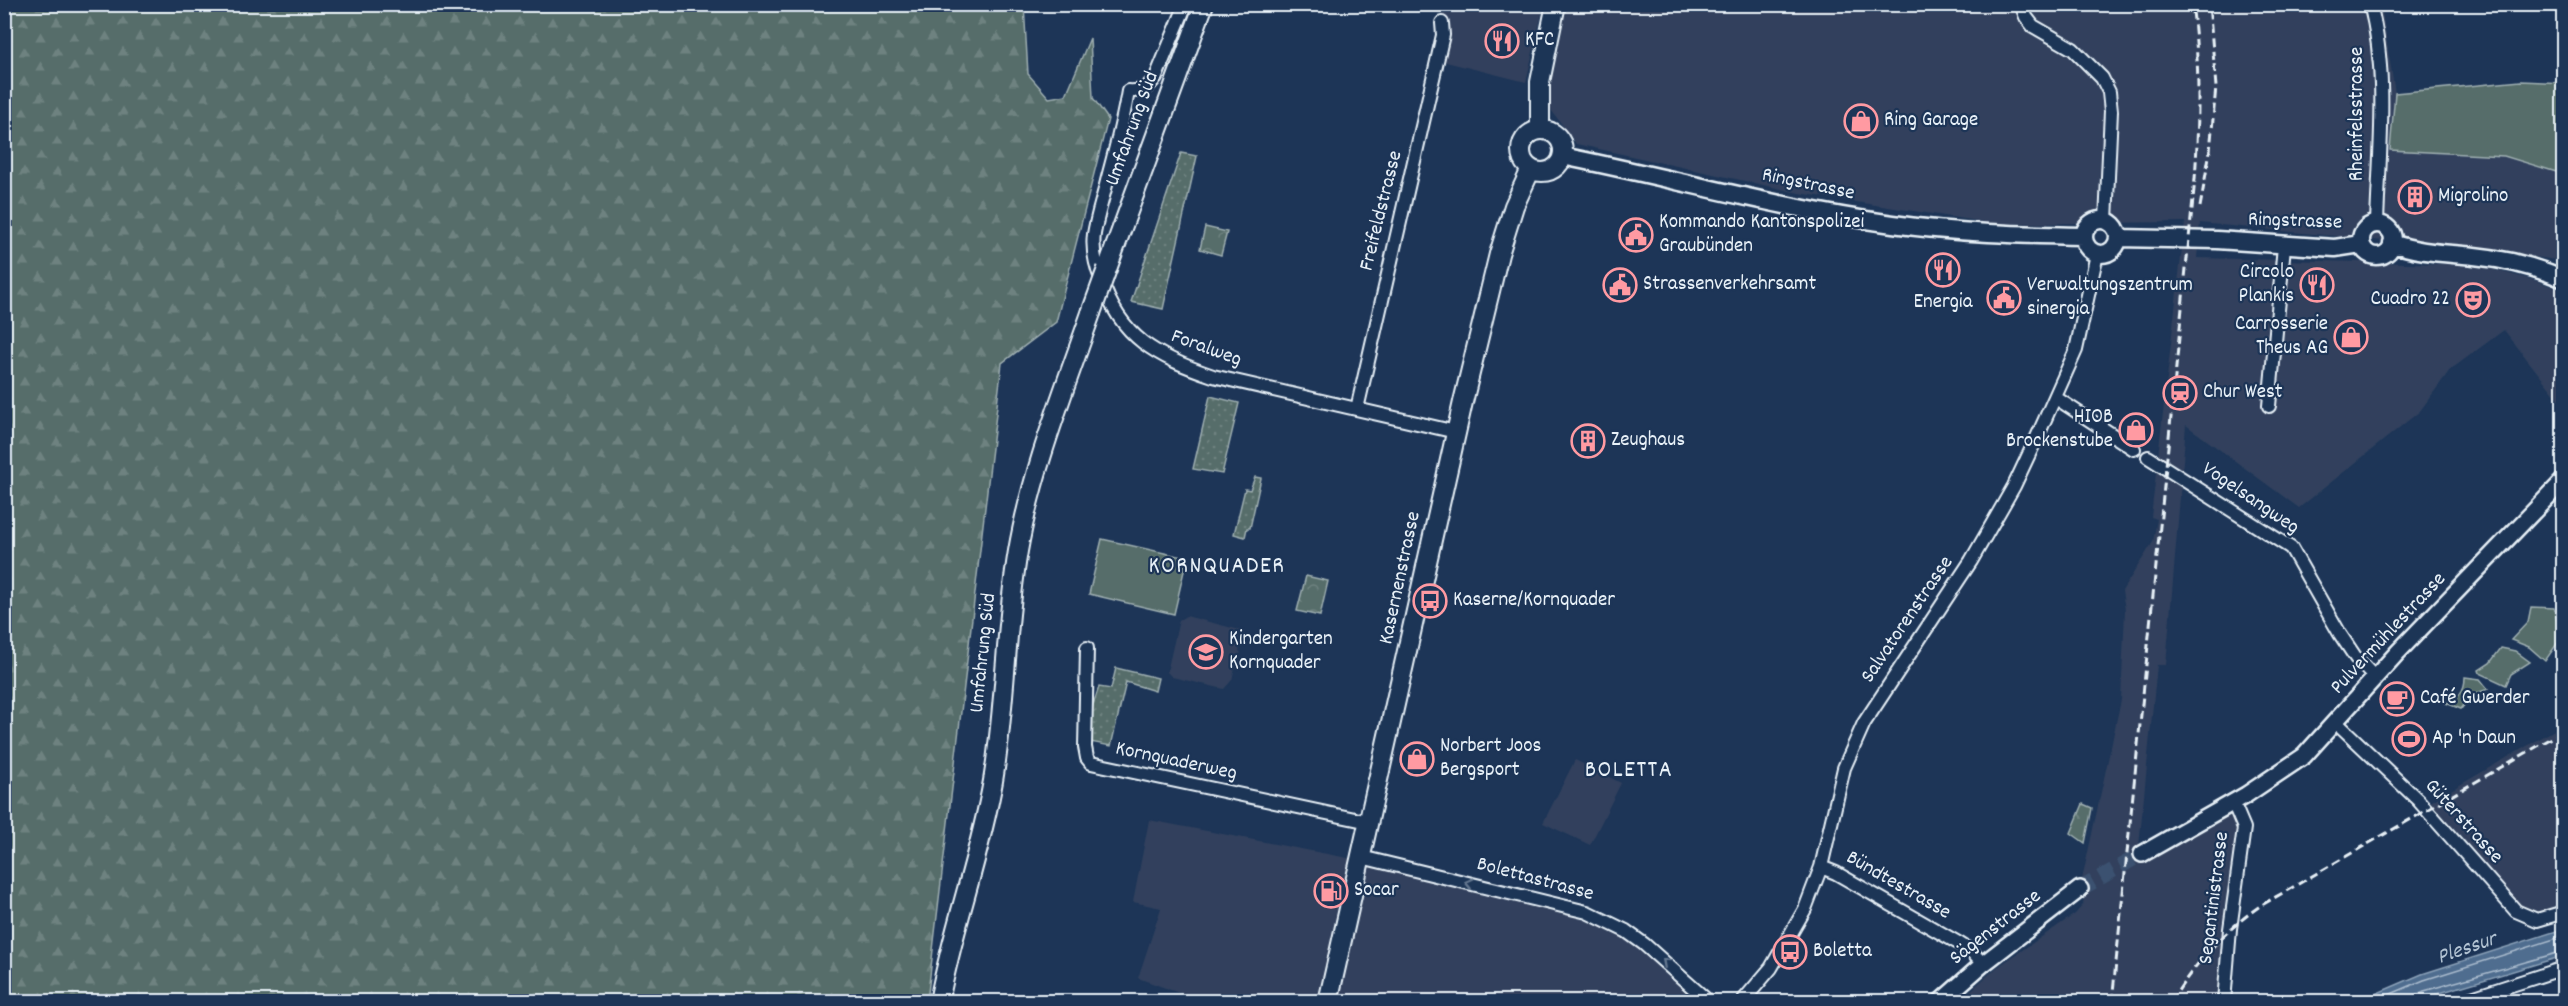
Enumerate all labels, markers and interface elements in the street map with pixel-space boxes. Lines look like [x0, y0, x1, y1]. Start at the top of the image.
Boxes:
restaurant icon: KFC [1484, 23, 1520, 59]
place label: KFC [1525, 26, 1554, 56]
street label: Rheinfelsstrasse [2343, 47, 2373, 181]
street label: Umfahrung Süd [1098, 67, 1168, 191]
shop icon: Ring Garage [1843, 103, 1879, 139]
place label: Ring Garage [1884, 106, 1978, 136]
street label: Freifeldstrasse [1353, 148, 1411, 274]
street label: Ringstrasse [1759, 161, 1857, 209]
building icon: Migrolino [2397, 179, 2433, 215]
place label: Migrolino [2438, 182, 2508, 212]
street label: Ringstrasse [2247, 205, 2343, 239]
place label: Kommando Kantonspolizei Graubünden [1659, 208, 1864, 262]
public building icon: Kommando Kantonspolizei Graubünden [1618, 217, 1654, 253]
restaurant icon: Energia [1925, 252, 1961, 288]
place label: Circolo Plankis [2239, 258, 2294, 312]
public building icon: Strassenverkehrsamt [1602, 267, 1638, 303]
restaurant icon: Circolo Plankis [2299, 267, 2335, 303]
place label: Strassenverkehrsamt [1643, 270, 1816, 300]
place label: Verwaltungszentrum sinergia [2027, 271, 2193, 325]
public building icon: Verwaltungszentrum sinergia [1986, 280, 2022, 316]
theatre icon: Cuadro 22 [2455, 282, 2491, 318]
place label: Cuadro 22 [2371, 285, 2450, 315]
place label: Energia [1913, 288, 1974, 318]
place label: Carrosserie Theus AG [2235, 310, 2328, 364]
shop icon: Carrosserie Theus AG [2333, 319, 2369, 355]
street label: Foralweg [1166, 322, 1246, 376]
station icon: Chur West [2162, 375, 2198, 411]
place label: Chur West [2203, 378, 2283, 408]
place label: HIOB Brockenstube [2006, 403, 2113, 457]
shop icon: HIOB Brockenstube [2118, 412, 2154, 448]
building icon: Zeughaus [1570, 423, 1606, 459]
place label: Zeughaus [1611, 426, 1685, 456]
street label: Vogelsangweg [2195, 455, 2305, 543]
street label: Kasernenstrasse [1372, 509, 1430, 647]
district label: KORNQUADER [1148, 550, 1286, 584]
street label: Salvatorenstrasse [1854, 550, 1962, 690]
street label: Pulvermühlestrasse [2324, 566, 2454, 702]
bus stop icon: Kaserne/Kornquader [1412, 583, 1448, 619]
place label: Kaserne/Kornquader [1453, 586, 1615, 616]
street label: Umfahrung Süd [963, 592, 1005, 714]
place label: Kindergarten Kornquader [1229, 625, 1333, 679]
school or university icon: Kindergarten Kornquader [1188, 634, 1224, 670]
cafe icon: Café Gwerder [2379, 681, 2415, 717]
place label: Café Gwerder [2420, 684, 2530, 714]
sports icon: Ap 'n Daun [2391, 721, 2427, 757]
place label: Ap 'n Daun [2432, 724, 2516, 754]
place label: Norbert Joos Bergsport [1440, 732, 1541, 786]
street label: Kornquaderweg [1112, 734, 1240, 790]
shop icon: Norbert Joos Bergsport [1399, 741, 1435, 777]
district label: BOLETTA [1585, 754, 1673, 788]
street label: Güterstrasse [2417, 773, 2509, 871]
street label: Segantinistrasse [2192, 830, 2238, 966]
street label: Bündtestrasse [1840, 844, 1956, 928]
street label: Bolettastrasse [1473, 850, 1597, 910]
fuel station icon: Socar [1313, 873, 1349, 909]
place label: Socar [1354, 876, 1399, 906]
one-way arrow [1464, 877, 1474, 890]
street label: Sägenstrasse [1944, 883, 2048, 973]
water label: Plessur [2433, 923, 2504, 974]
bus stop icon: Boletta [1772, 934, 1808, 970]
place label: Boletta [1813, 937, 1873, 967]
one-way arrow [1662, 958, 1673, 969]

